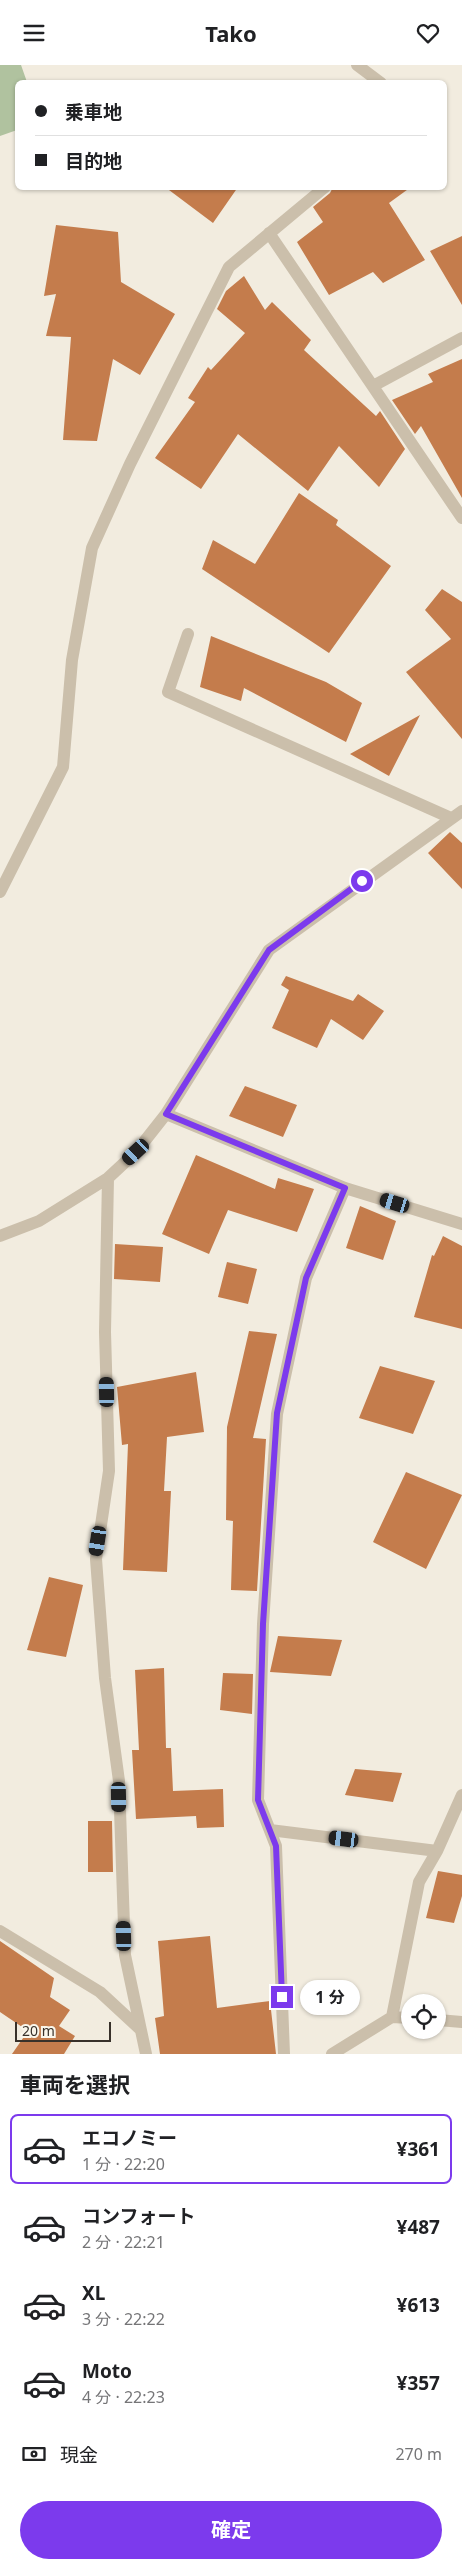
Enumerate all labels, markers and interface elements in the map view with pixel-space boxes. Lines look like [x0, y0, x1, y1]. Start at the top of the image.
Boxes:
text: Tako [205, 18, 257, 48]
icon: menu [20, 19, 48, 47]
icon: heart [414, 19, 442, 47]
text: 乗車地 [65, 99, 122, 125]
text: 目的地 [65, 148, 122, 174]
route start [351, 870, 373, 892]
car [119, 1136, 152, 1168]
car [378, 1191, 411, 1215]
car [99, 1377, 114, 1407]
car [88, 1525, 107, 1557]
car [111, 1782, 126, 1812]
car [328, 1830, 359, 1848]
car [115, 1921, 132, 1951]
callout: 1 分 [300, 1979, 360, 2015]
route end [271, 1986, 293, 2008]
text: 1 分 [315, 1986, 345, 2008]
map controls [401, 1994, 446, 2039]
button: locate [401, 1994, 446, 2039]
scale bar [15, 2019, 111, 2042]
text: 20 m [22, 2021, 55, 2040]
text: 車両を選択 [20, 2069, 130, 2099]
text: エコノミー [82, 2125, 177, 2151]
icon: car [22, 2127, 67, 2172]
text: ¥361 [397, 2136, 440, 2162]
text: 1 分 · 22:20 [82, 2153, 165, 2175]
text: コンフォート [82, 2203, 195, 2229]
icon: car [22, 2205, 67, 2250]
text: ¥487 [397, 2214, 440, 2240]
text: 2 分 · 22:21 [82, 2231, 165, 2253]
text: XL [82, 2280, 105, 2306]
icon: car [22, 2283, 67, 2328]
text: ¥613 [397, 2292, 440, 2318]
text: 3 分 · 22:22 [82, 2308, 165, 2330]
text: Moto [82, 2358, 132, 2384]
icon: car [22, 2361, 67, 2406]
text: ¥357 [397, 2370, 440, 2396]
text: 4 分 · 22:23 [82, 2386, 165, 2408]
icon: cash [20, 2440, 48, 2468]
text: 現金 [60, 2442, 98, 2468]
text: 270 m [395, 2443, 442, 2465]
button: 確定 [20, 2501, 442, 2559]

